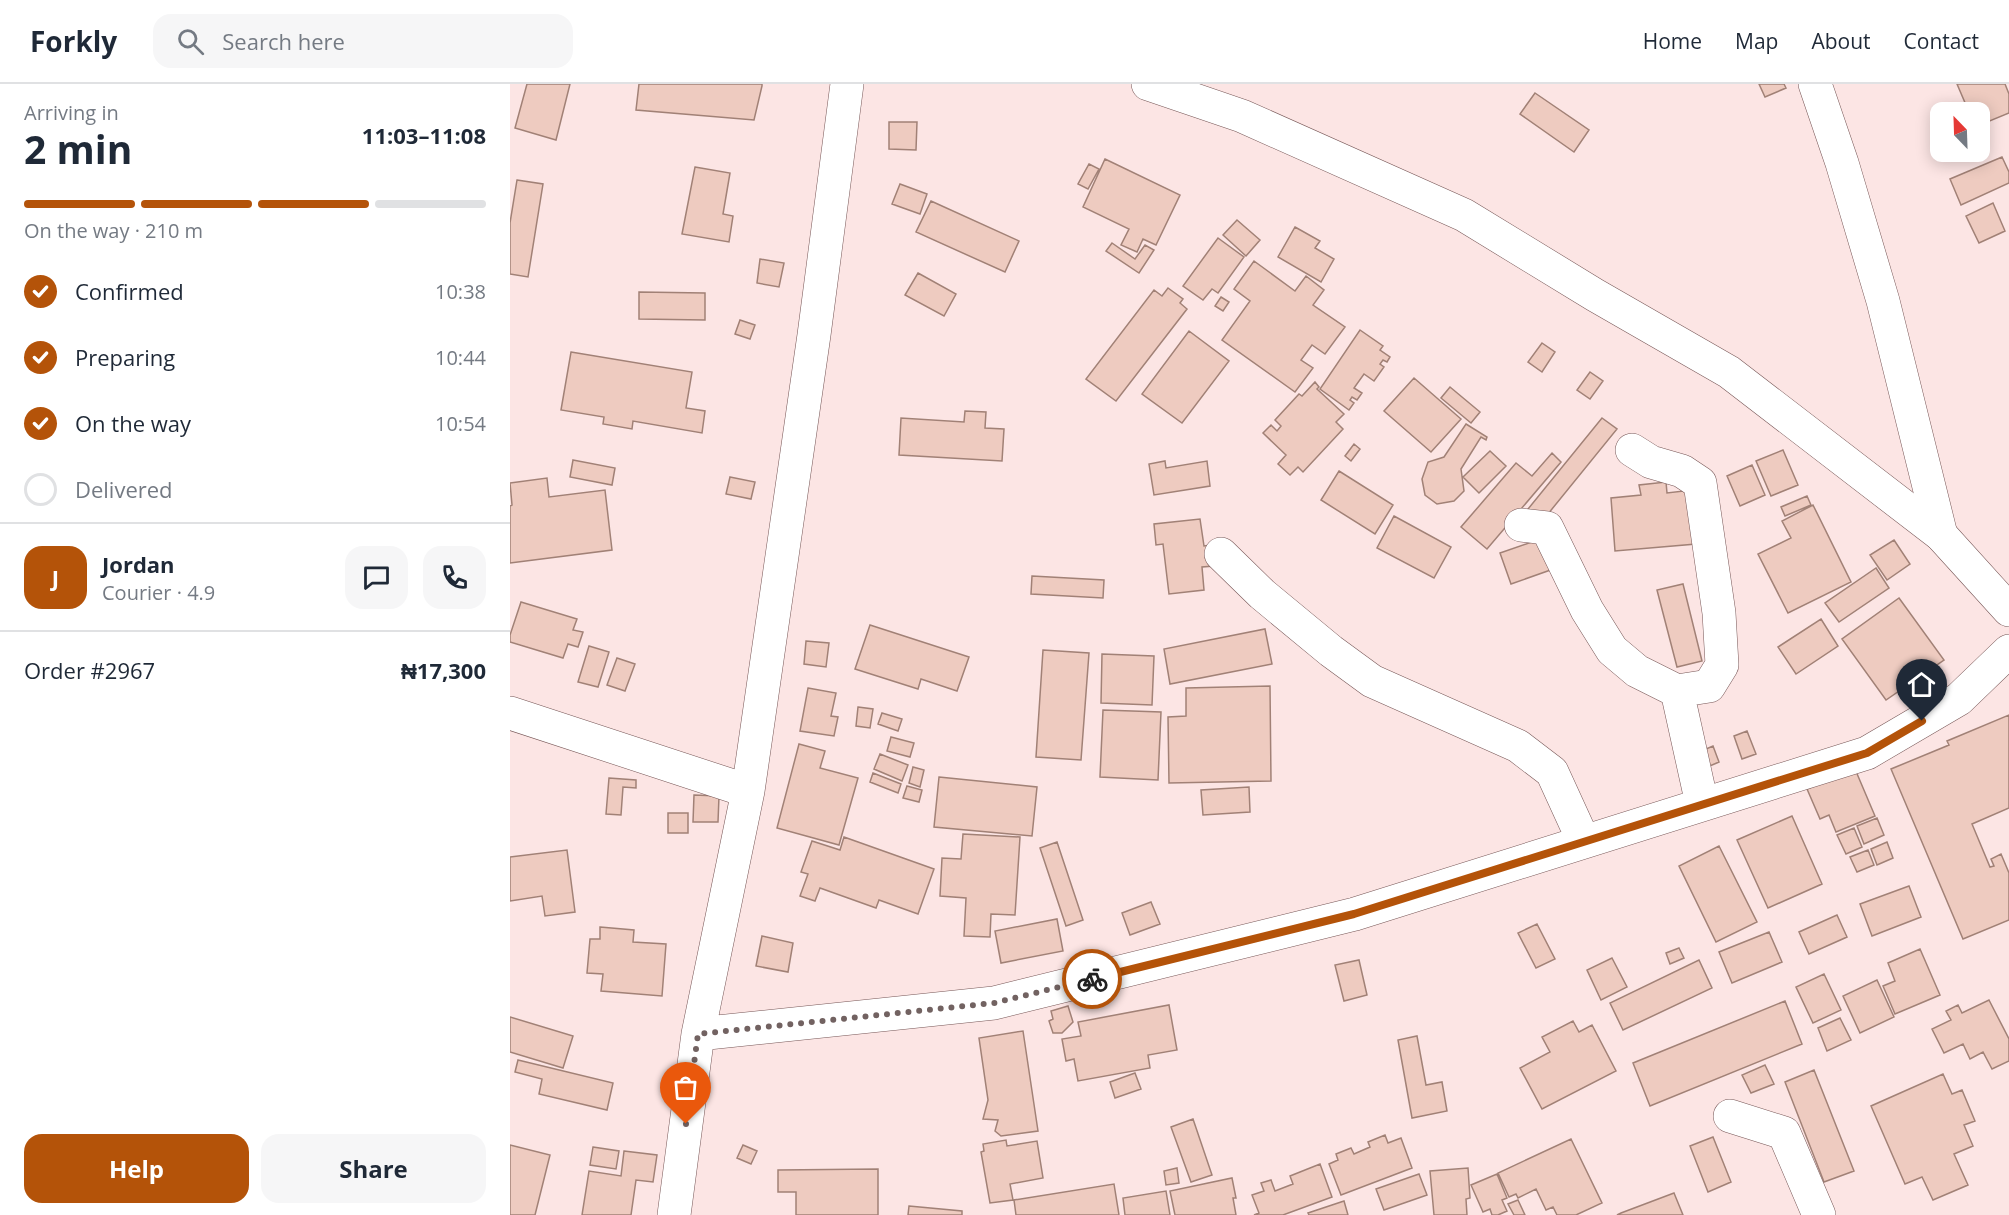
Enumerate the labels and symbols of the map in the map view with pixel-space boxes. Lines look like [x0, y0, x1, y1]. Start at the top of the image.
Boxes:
north arrow [1930, 102, 1990, 162]
pin [1896, 659, 1947, 721]
courier [1062, 949, 1122, 1009]
pin [660, 1062, 711, 1124]

